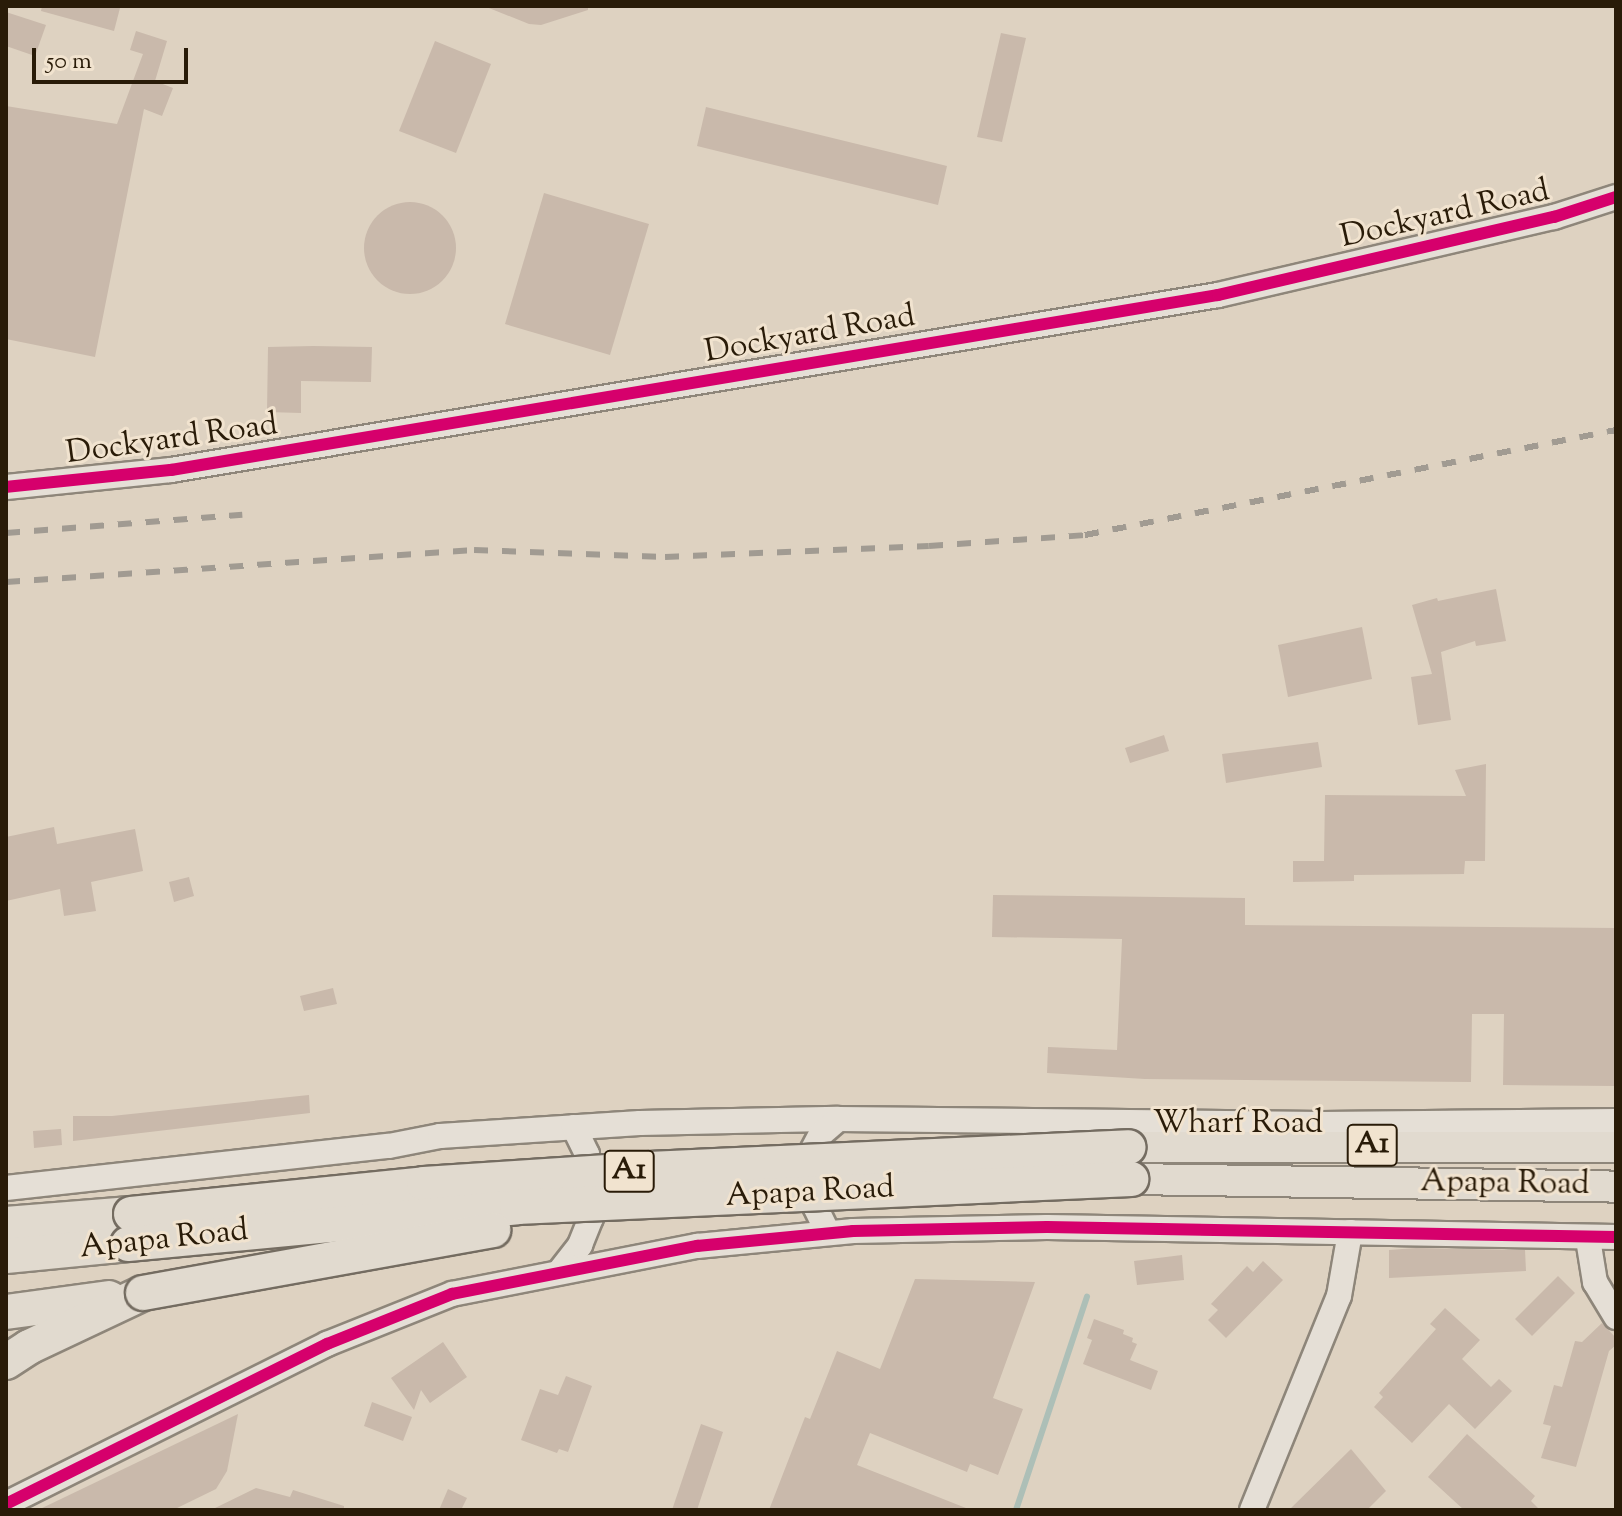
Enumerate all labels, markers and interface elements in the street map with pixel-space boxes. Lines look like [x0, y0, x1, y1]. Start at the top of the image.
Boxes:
scale bar [36, 32, 192, 82]
text: 50 m [46, 45, 92, 79]
street label: Dockyard Road [1337, 172, 1553, 258]
street label: Dockyard Road [702, 298, 918, 372]
street label: Dockyard Road [64, 406, 280, 474]
street label: Wharf Road [1153, 1105, 1323, 1143]
road number: A1 [1346, 1119, 1398, 1171]
road number: A1 [603, 1145, 655, 1197]
street label: Apapa Road [1420, 1163, 1590, 1205]
street label: Apapa Road [725, 1169, 895, 1217]
street label: Apapa Road [78, 1212, 250, 1268]

